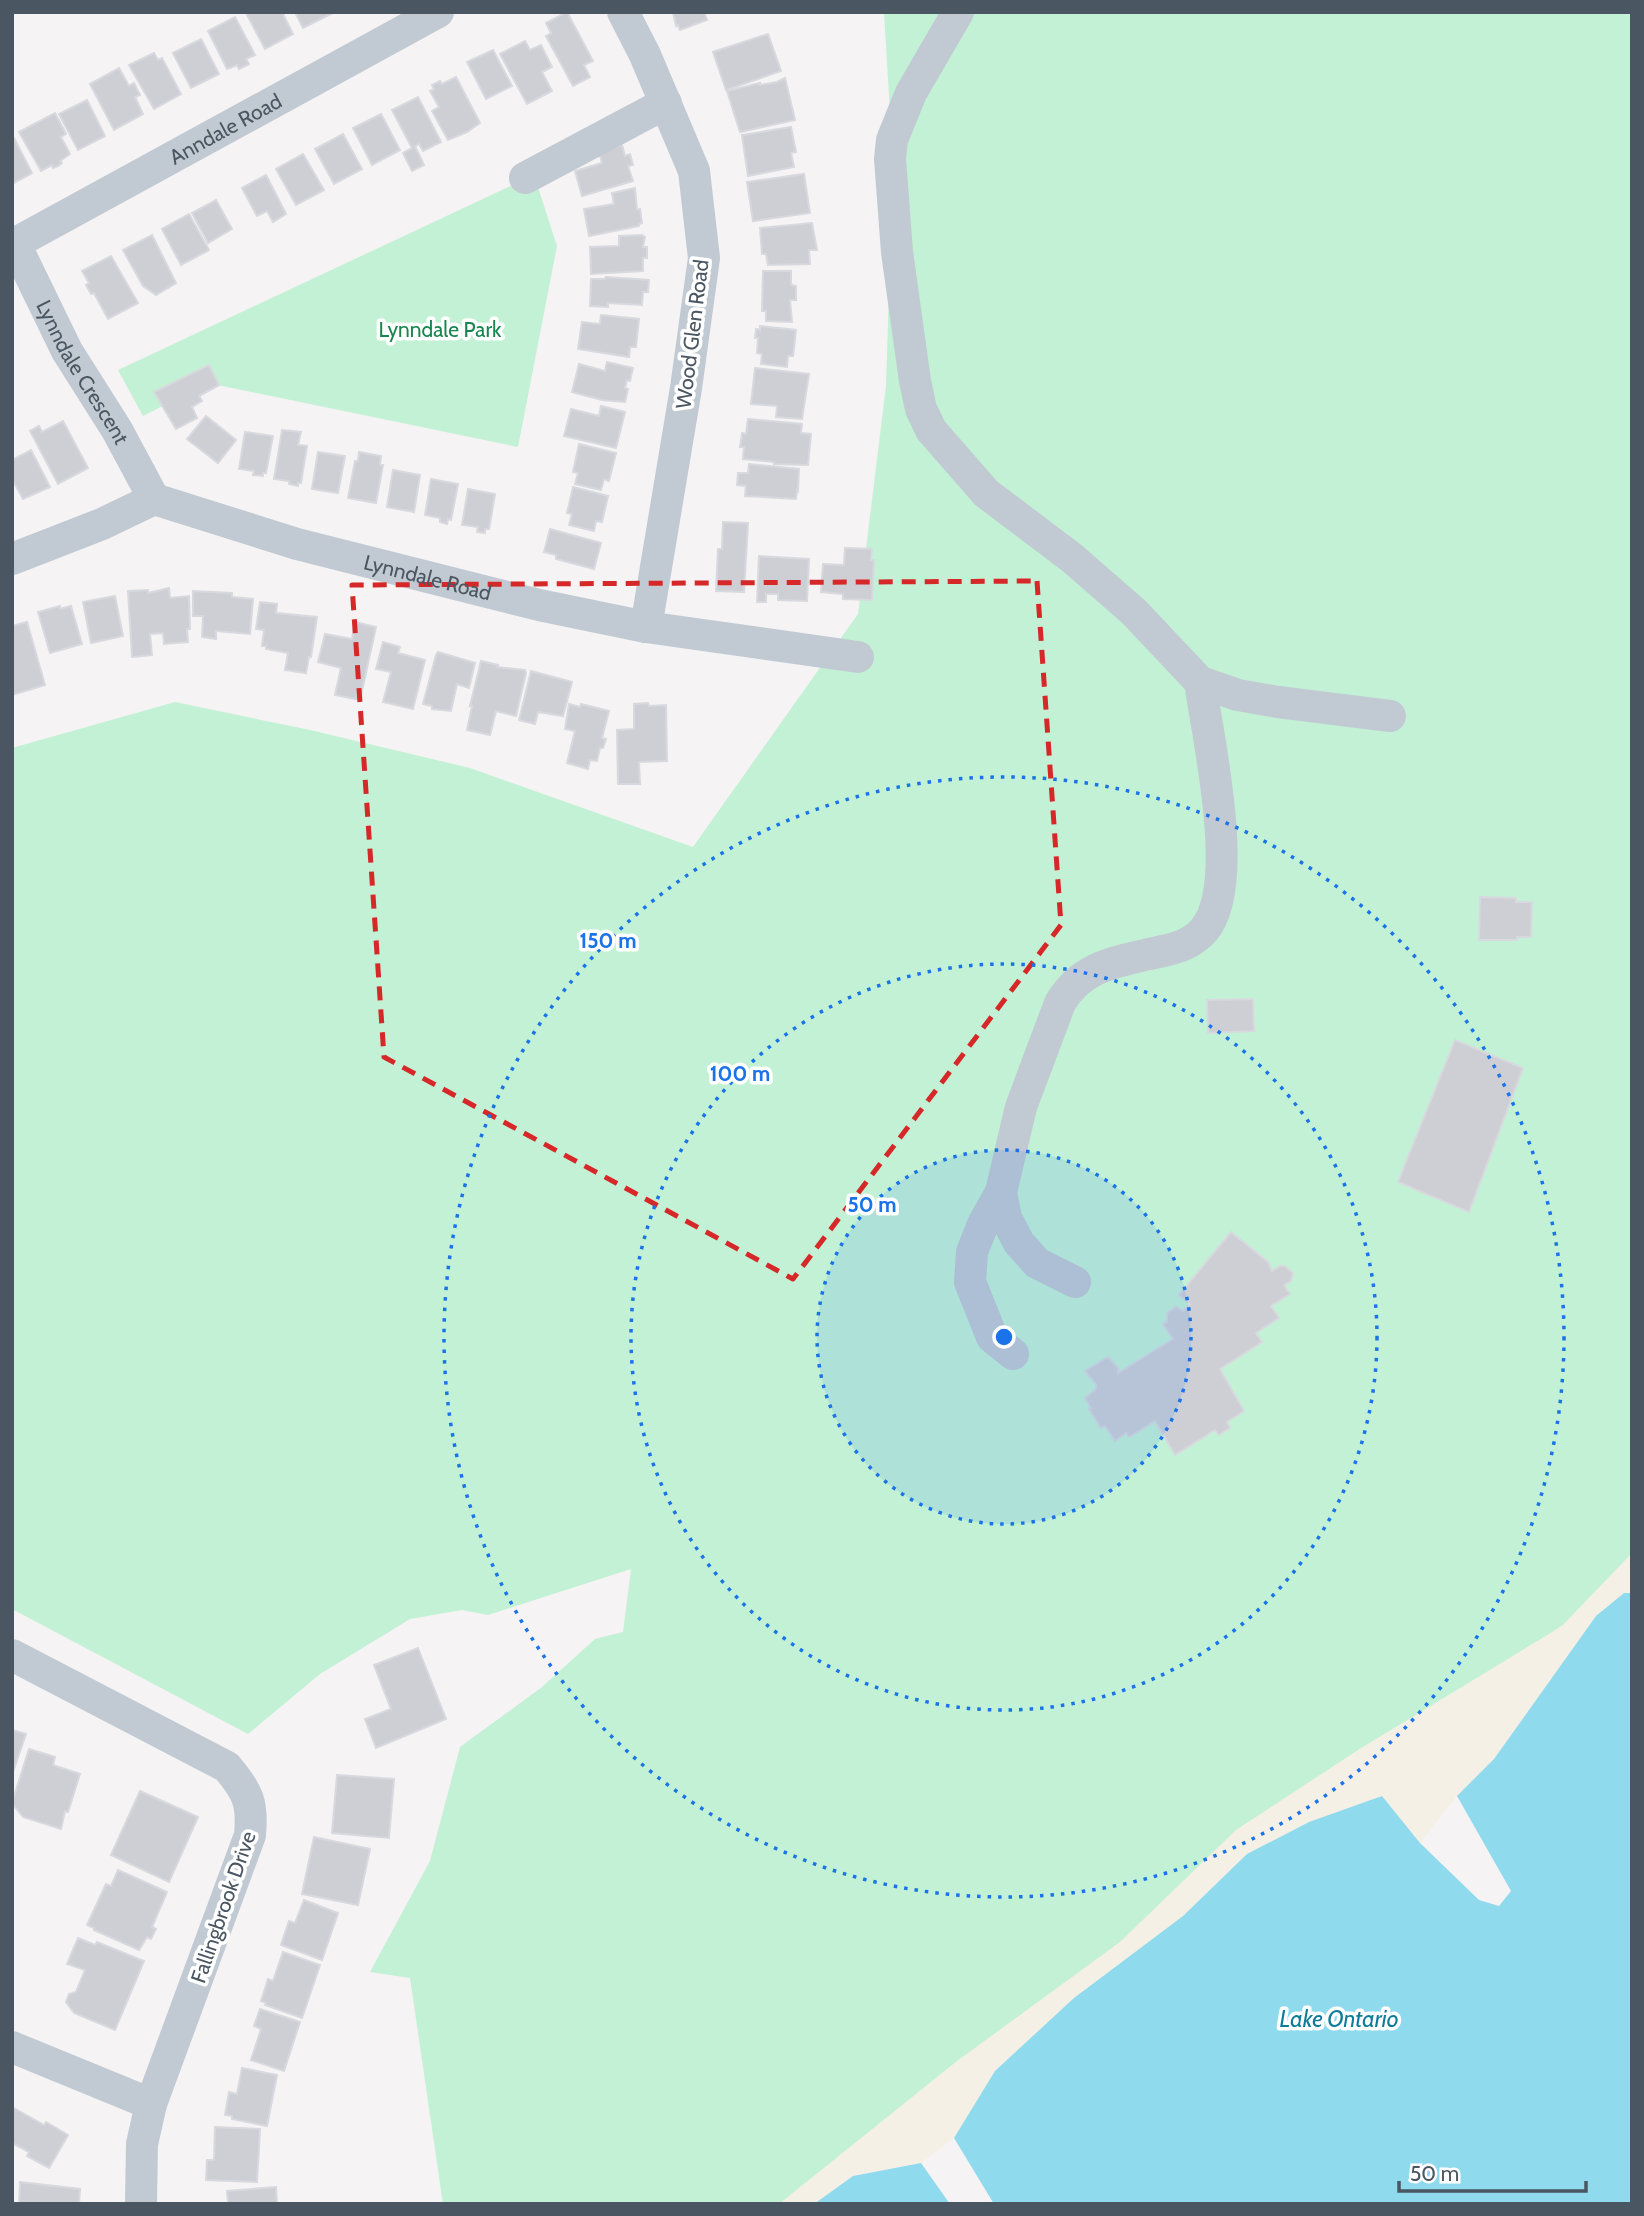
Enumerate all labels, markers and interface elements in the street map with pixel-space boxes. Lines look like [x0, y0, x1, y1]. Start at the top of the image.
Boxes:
street label: Anndale Road [165, 88, 286, 169]
street label: Wood Glen Road [670, 258, 714, 410]
street label: Lynndale Crescent [32, 296, 135, 448]
park label: Lynndale Park [379, 317, 502, 342]
street label: Lynndale Road [361, 549, 494, 605]
text: 150 m [580, 928, 636, 953]
text: 100 m [710, 1061, 770, 1086]
text: 50 m [847, 1192, 897, 1217]
centre of rings [992, 1325, 1016, 1349]
street label: Fallingbrook Drive [185, 1828, 261, 1986]
water label: Lake Ontario [1280, 2005, 1398, 2033]
scale bar [1399, 2150, 1586, 2194]
text: 50 m [1410, 2161, 1459, 2186]

